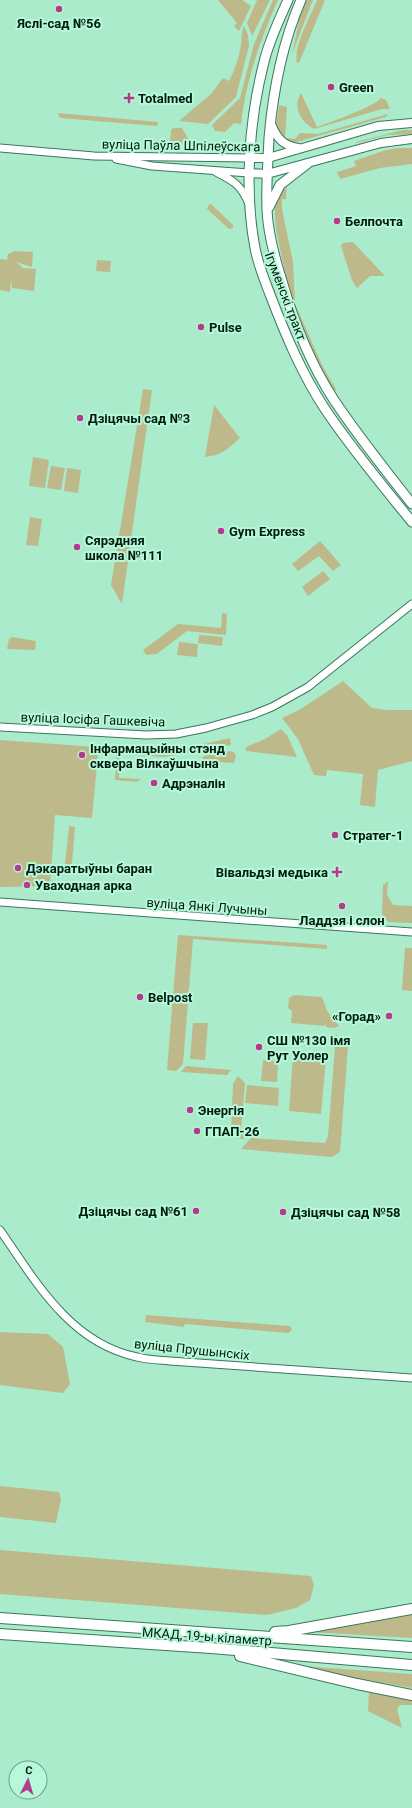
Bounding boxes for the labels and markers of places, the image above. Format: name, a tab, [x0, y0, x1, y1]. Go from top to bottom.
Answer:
marker: Яслі-сад №56	[54, 4, 64, 14]
place label: Яслі-сад №56	[16, 16, 101, 31]
place label: Green	[339, 80, 374, 95]
marker: Green	[326, 82, 336, 92]
place label: Totalmed	[138, 91, 193, 106]
marker: Totalmed	[123, 92, 135, 104]
place label: Белпочта	[345, 214, 403, 229]
marker: Белпочта	[332, 216, 342, 226]
place label: Pulse	[209, 320, 242, 335]
marker: Pulse	[196, 322, 206, 332]
place label: Дзіцячы сад №3	[88, 411, 190, 426]
marker: Дзіцячы сад №3	[75, 413, 85, 423]
place label: Gym Express	[229, 524, 305, 539]
marker: Gym Express	[216, 526, 226, 536]
place label: Сярэдняя школа №111	[85, 533, 163, 563]
marker: Сярэдняя школа №111	[72, 542, 82, 552]
place label: Інфармацыйны стэнд сквера Вілкаўшчына	[90, 741, 225, 771]
marker: Інфармацыйны стэнд сквера Вілкаўшчына	[77, 750, 87, 760]
place label: Адрэналін	[162, 776, 225, 791]
marker: Адрэналін	[149, 778, 159, 788]
place label: Стратег-1	[343, 828, 404, 843]
marker: Стратег-1	[330, 830, 340, 840]
place label: Дэкаратыўны баран	[26, 861, 152, 876]
marker: Дэкаратыўны баран	[13, 863, 23, 873]
place label: Вівальдзі медыка	[216, 865, 328, 880]
marker: Вівальдзі медыка	[331, 866, 343, 878]
place label: Уваходная арка	[35, 878, 132, 893]
marker: Уваходная арка	[22, 880, 32, 890]
marker: Ладдзя і слон	[337, 901, 347, 911]
place label: Ладдзя і слон	[299, 913, 385, 928]
place label: Belpost	[148, 990, 193, 1005]
marker: Belpost	[135, 992, 145, 1002]
place label: «Горад»	[332, 1009, 381, 1024]
marker: «Горад»	[384, 1011, 394, 1021]
place label: СШ №130 імя Рут Уолер	[267, 1033, 351, 1063]
marker: СШ №130 імя Рут Уолер	[254, 1042, 264, 1052]
place label: Энергія	[198, 1103, 244, 1118]
marker: Энергія	[185, 1105, 195, 1115]
place label: ГПАП-26	[205, 1124, 260, 1139]
marker: ГПАП-26	[192, 1126, 202, 1136]
place label: Дзіцячы сад №61	[78, 1204, 188, 1219]
place label: Дзіцячы сад №58	[291, 1205, 401, 1220]
marker: Дзіцячы сад №61	[191, 1206, 201, 1216]
marker: Дзіцячы сад №58	[278, 1207, 288, 1217]

